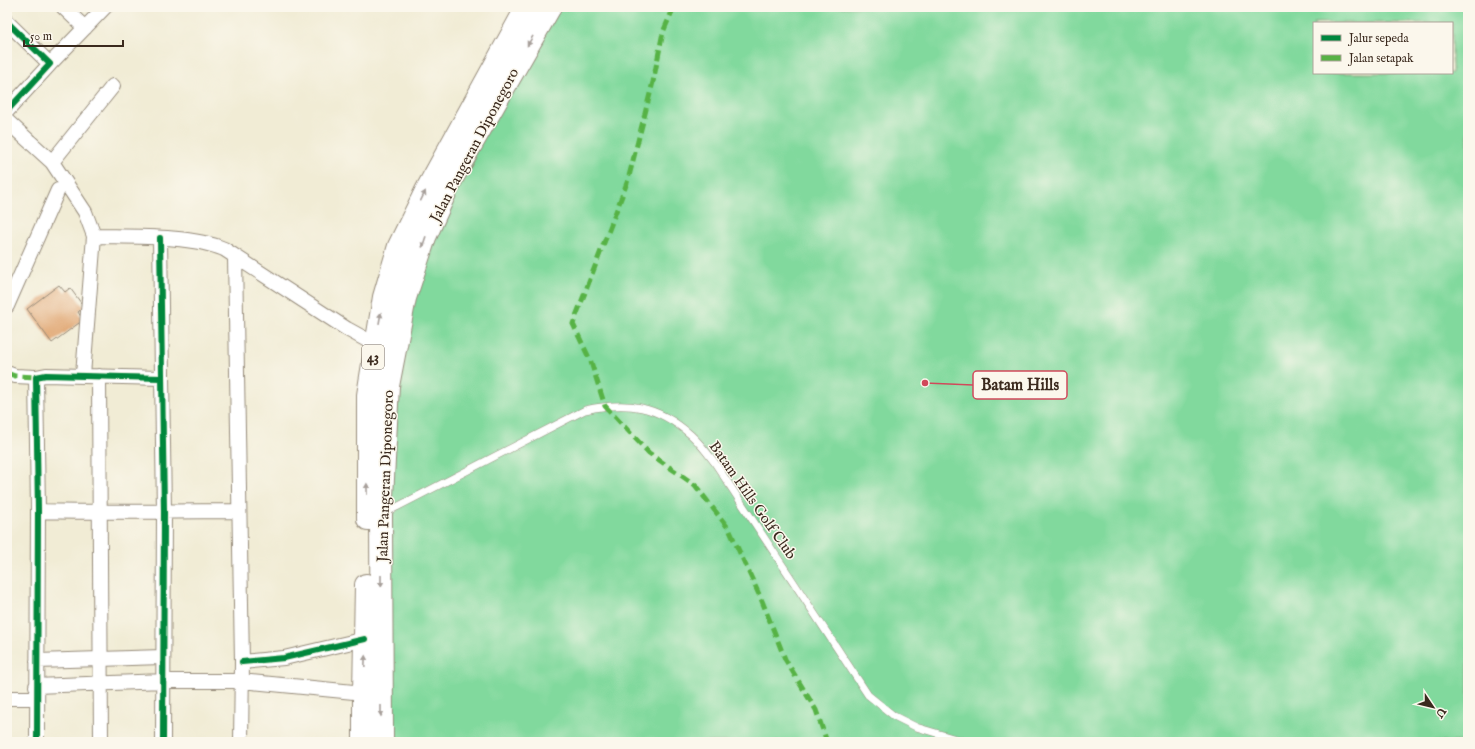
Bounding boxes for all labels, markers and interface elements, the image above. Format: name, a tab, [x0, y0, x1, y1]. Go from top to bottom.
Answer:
scale bar	[24, 22, 123, 48]
legend	[1313, 22, 1453, 74]
text: 50 m	[30, 29, 52, 44]
text: Jalur sepeda	[1347, 31, 1409, 47]
one-way arrow	[527, 35, 534, 47]
text: Jalan setapak	[1347, 51, 1414, 67]
street label: Jalan Pangeran Diponegoro	[425, 65, 523, 227]
one-way arrow	[420, 190, 426, 202]
one-way arrow	[420, 236, 426, 248]
one-way arrow	[377, 312, 383, 324]
road number: 43	[362, 345, 384, 369]
callout: Batam Hills	[973, 371, 1067, 399]
text: Batam Hills	[981, 376, 1059, 396]
street label: Jalan Pangeran Diponegoro	[373, 390, 398, 564]
street label: Batam Hills Golf Club	[705, 438, 800, 563]
one-way arrow	[364, 482, 370, 495]
one-way arrow	[378, 575, 384, 588]
one-way arrow	[361, 655, 368, 667]
north arrow	[1413, 687, 1453, 727]
text: U	[1432, 704, 1449, 721]
one-way arrow	[378, 705, 385, 717]

